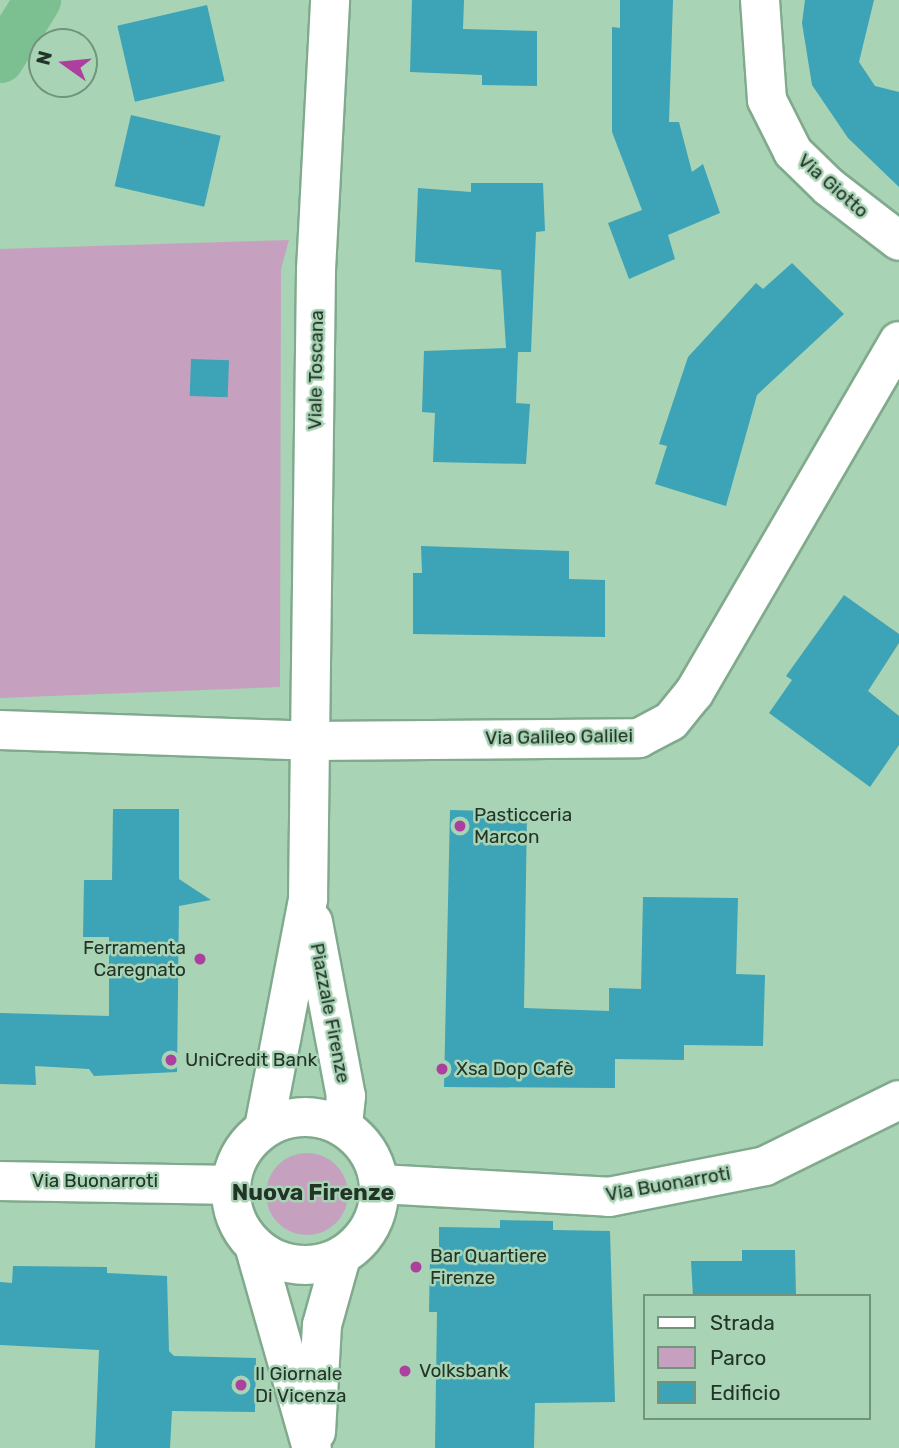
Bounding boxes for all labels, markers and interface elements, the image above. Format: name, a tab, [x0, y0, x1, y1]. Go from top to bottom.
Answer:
north arrow	[28, 28, 98, 98]
text: N	[31, 48, 57, 68]
street label: Via Giotto	[793, 149, 873, 223]
street label: Viale Toscana	[304, 310, 328, 430]
street label: Via Galileo Galilei	[485, 724, 633, 750]
place label: Pasticceria Marcon	[474, 804, 572, 848]
marker: Pasticceria Marcon	[452, 818, 468, 834]
place label: Ferramenta Caregnato	[83, 937, 186, 981]
street label: Piazzale Firenze	[305, 941, 355, 1085]
marker: Ferramenta Caregnato	[192, 951, 208, 967]
place label: UniCredit Bank	[185, 1049, 317, 1071]
marker: UniCredit Bank	[163, 1052, 179, 1068]
place label: Xsa Dop Cafè	[456, 1058, 574, 1080]
marker: Xsa Dop Cafè	[434, 1061, 450, 1077]
street label: Via Buonarroti	[604, 1162, 732, 1206]
street label: Via Buonarroti	[32, 1170, 158, 1192]
district label: Nuova Firenze	[232, 1178, 394, 1206]
place label: Bar Quartiere Firenze	[430, 1245, 547, 1289]
marker: Bar Quartiere Firenze	[408, 1259, 424, 1275]
legend	[643, 1294, 871, 1420]
text: Strada	[710, 1310, 775, 1335]
text: Parco	[710, 1345, 766, 1370]
place label: Volksbank	[419, 1360, 508, 1382]
place label: Il Giornale Di Vicenza	[255, 1363, 347, 1407]
marker: Volksbank	[397, 1363, 413, 1379]
marker: Il Giornale Di Vicenza	[233, 1377, 249, 1393]
text: Edificio	[710, 1380, 780, 1405]

